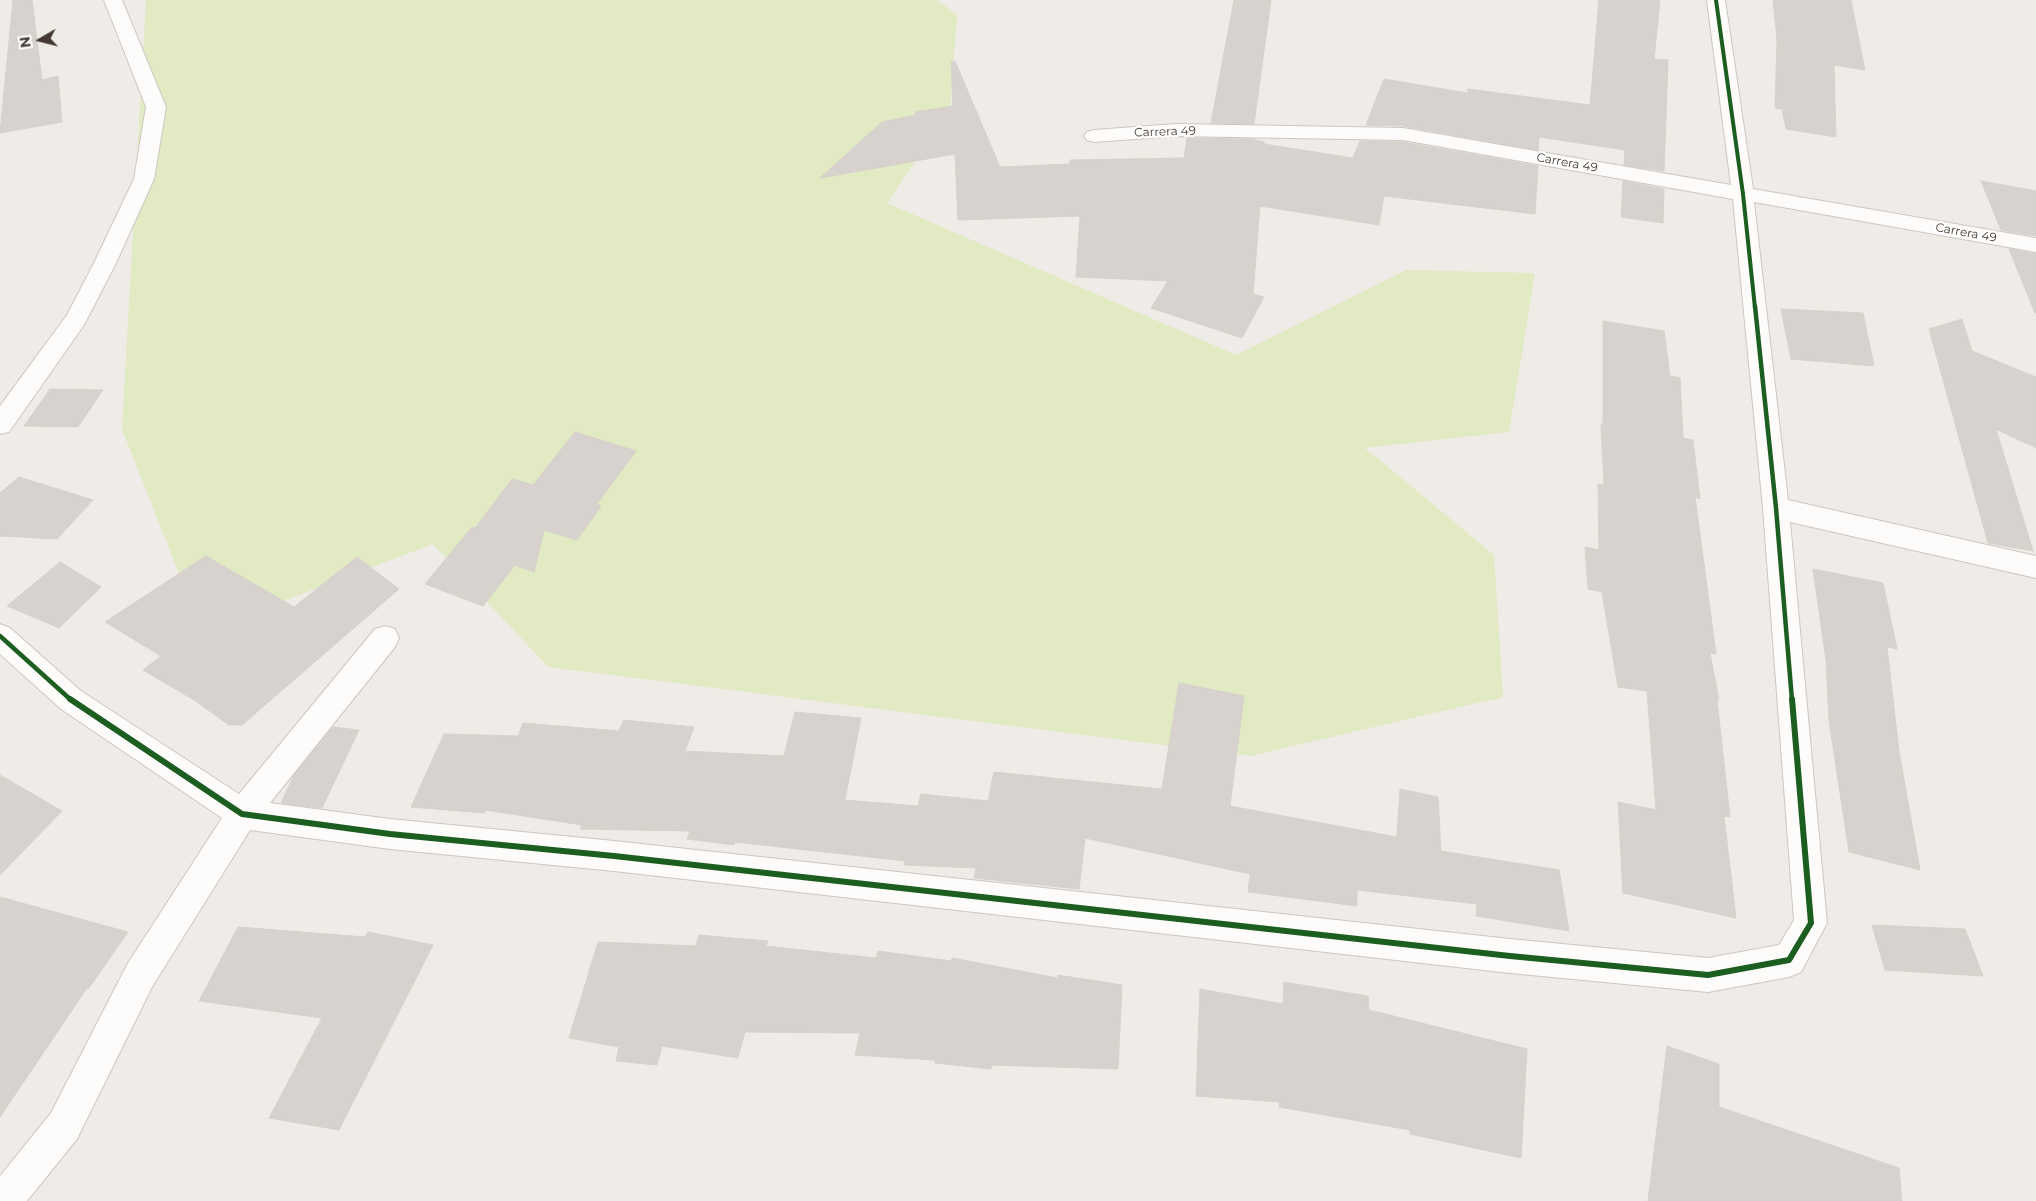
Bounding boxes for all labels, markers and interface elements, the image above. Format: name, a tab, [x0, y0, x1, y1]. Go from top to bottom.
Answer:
north arrow	[15, 15, 65, 65]
text: N	[15, 35, 35, 49]
street label: Carrera 49	[1134, 124, 1196, 140]
street label: Carrera 49	[1535, 151, 1599, 175]
street label: Carrera 49	[1934, 221, 1998, 245]

